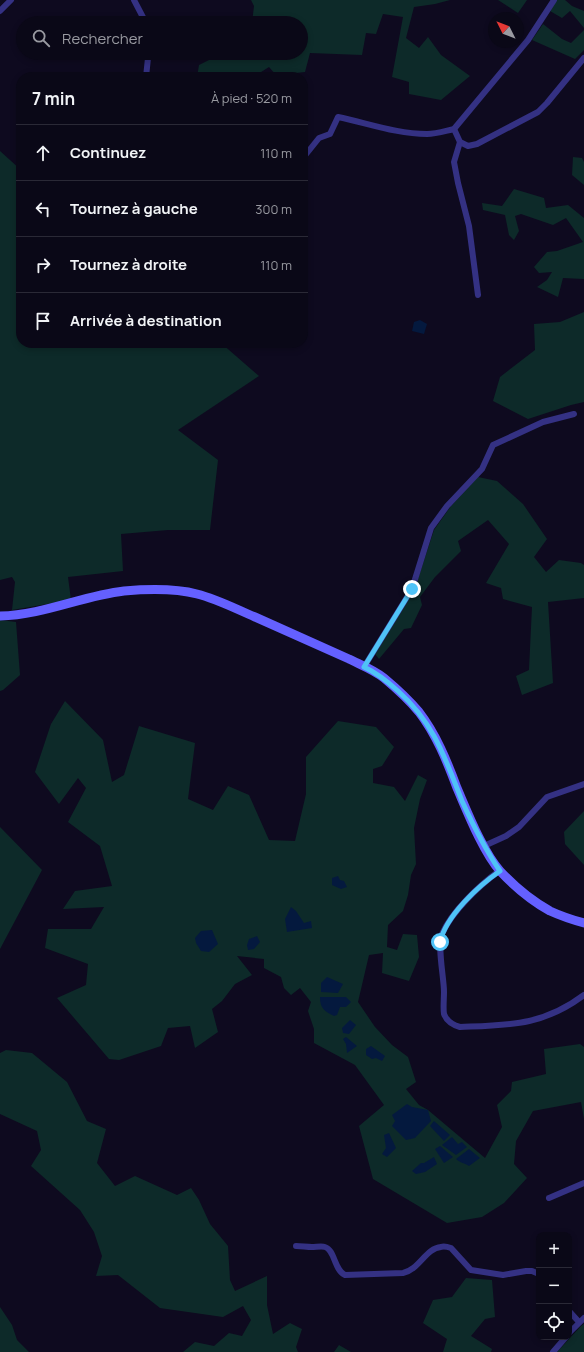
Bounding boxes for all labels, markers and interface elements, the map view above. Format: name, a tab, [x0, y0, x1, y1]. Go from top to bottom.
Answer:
north arrow	[488, 12, 524, 48]
search box	[16, 16, 308, 60]
icon: search	[30, 27, 52, 49]
text: Rechercher	[62, 28, 143, 49]
text: 7 min	[32, 87, 75, 110]
text: À pied · 520 m	[211, 89, 292, 107]
icon: ahead	[32, 142, 54, 164]
text: Continuez	[70, 142, 146, 163]
text: 110 m	[260, 144, 292, 162]
icon: left	[32, 198, 54, 220]
text: Tournez à gauche	[70, 198, 198, 219]
text: 300 m	[255, 200, 292, 218]
icon: right	[32, 254, 54, 276]
text: Tournez à droite	[70, 254, 187, 275]
text: 110 m	[260, 256, 292, 274]
icon: arrive	[32, 310, 54, 332]
text: Arrivée à destination	[70, 310, 222, 331]
route end	[403, 580, 421, 598]
route start	[431, 933, 449, 951]
map controls	[536, 1232, 572, 1340]
button: +	[536, 1232, 572, 1268]
button: −	[536, 1268, 572, 1304]
button: locate	[536, 1304, 572, 1340]

